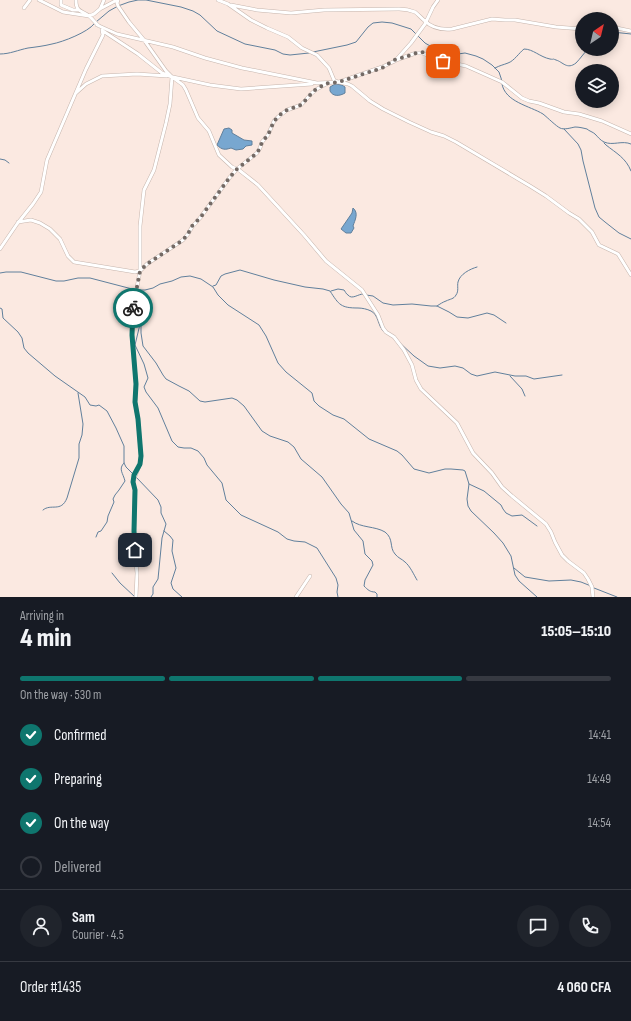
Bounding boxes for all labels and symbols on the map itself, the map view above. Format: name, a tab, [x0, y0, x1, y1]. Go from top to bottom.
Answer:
north arrow	[575, 12, 619, 56]
pin	[426, 44, 460, 78]
courier	[113, 288, 153, 328]
pin	[118, 533, 152, 567]

